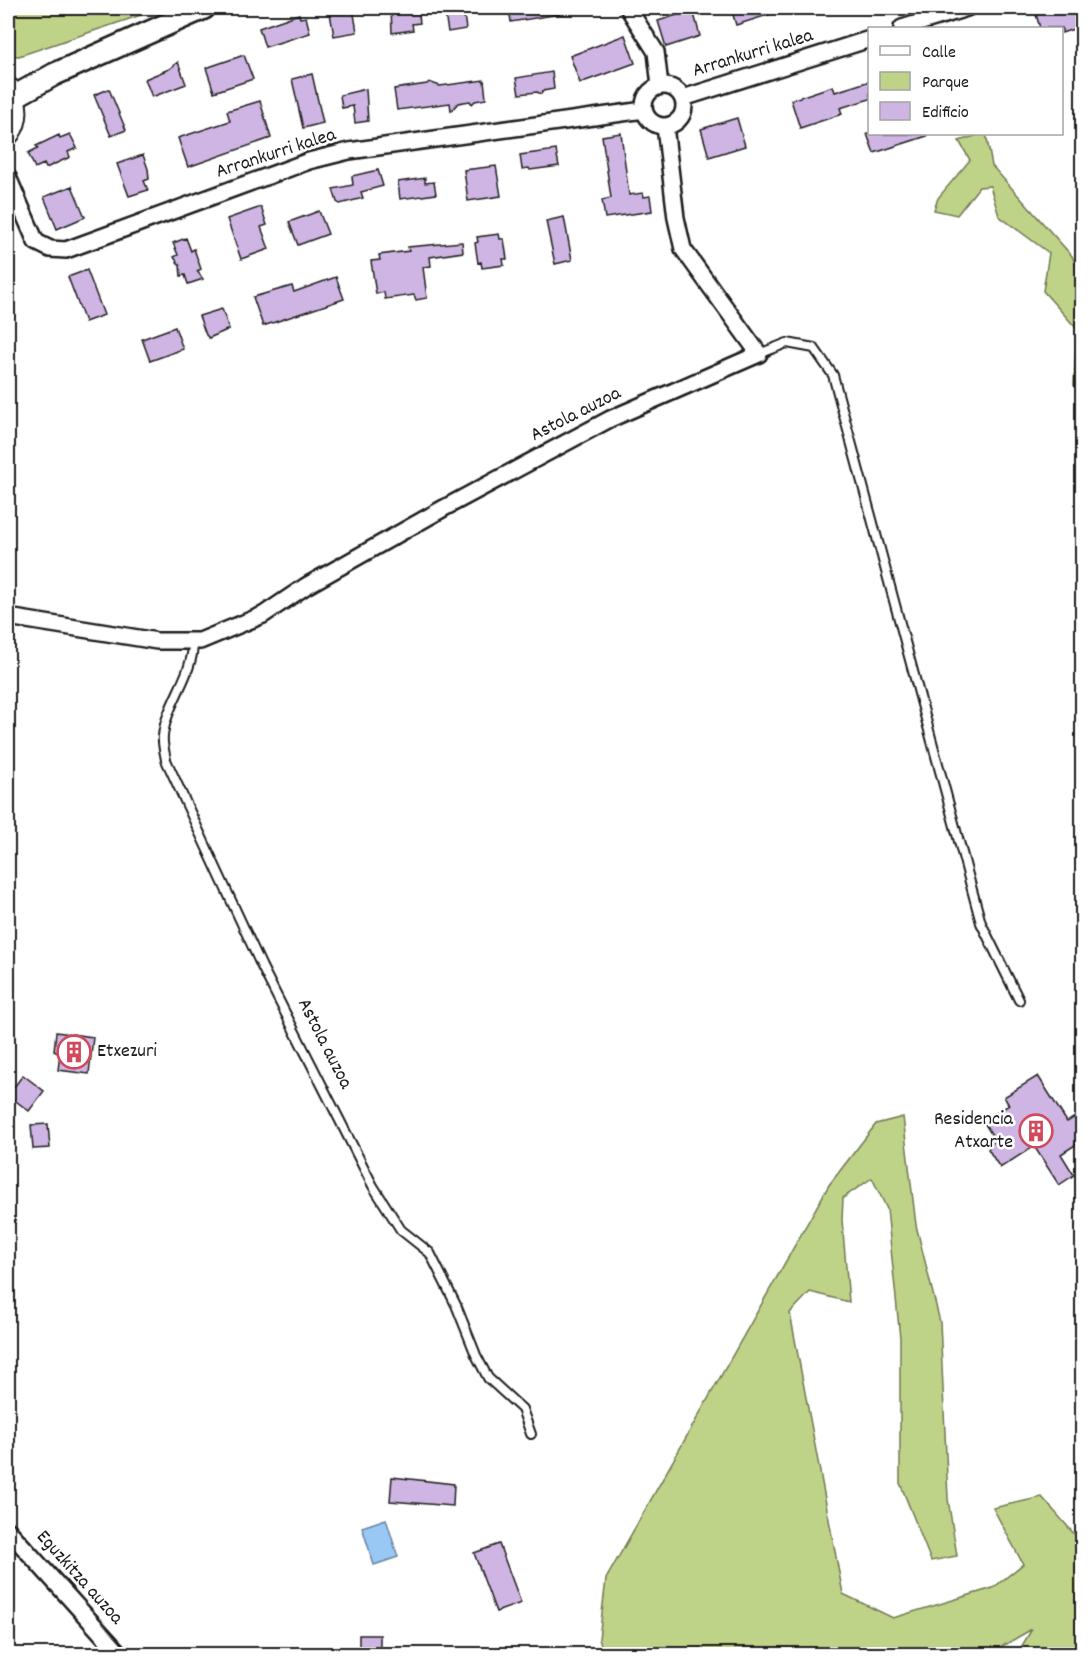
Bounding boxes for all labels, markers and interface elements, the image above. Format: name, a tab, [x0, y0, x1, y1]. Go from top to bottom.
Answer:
street label: Arrankurri kalea	[689, 22, 817, 86]
legend	[868, 27, 1063, 135]
text: Calle	[922, 41, 956, 66]
text: Parque	[922, 71, 969, 96]
text: Edificio	[922, 101, 969, 126]
street label: Arrankurri kalea	[212, 121, 340, 187]
street label: Astola auzoa	[526, 380, 627, 450]
street label: Astola auzoa	[289, 994, 359, 1095]
building icon: Etxezuri	[56, 1034, 92, 1070]
place label: Etxezuri	[97, 1038, 157, 1066]
place label: Residencia Atxarte	[934, 1106, 1014, 1157]
building icon: Residencia Atxarte	[1018, 1113, 1054, 1149]
street label: Eguzkitza auzoa	[29, 1525, 130, 1632]

